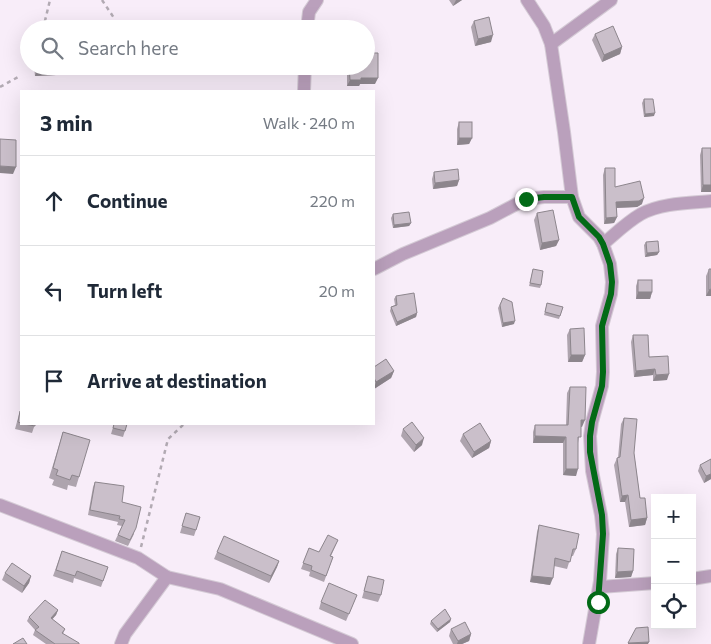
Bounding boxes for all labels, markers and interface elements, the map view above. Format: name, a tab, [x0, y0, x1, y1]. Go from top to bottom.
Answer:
search box	[20, 20, 375, 75]
icon: search	[38, 34, 66, 62]
text: Search here	[78, 36, 178, 59]
text: 3 min	[40, 110, 93, 135]
text: Walk · 240 m	[263, 113, 355, 132]
icon: ahead	[40, 187, 68, 215]
route end	[515, 188, 538, 211]
text: Continue	[87, 189, 167, 212]
text: 220 m	[310, 191, 355, 210]
icon: left	[40, 277, 68, 305]
text: Turn left	[87, 279, 162, 302]
text: 20 m	[319, 281, 355, 300]
icon: arrive	[40, 367, 68, 395]
text: Arrive at destination	[87, 369, 267, 392]
map controls	[651, 494, 696, 629]
button: +	[651, 494, 696, 539]
button: −	[651, 539, 696, 584]
button: locate	[651, 584, 696, 629]
route start	[587, 591, 610, 614]

